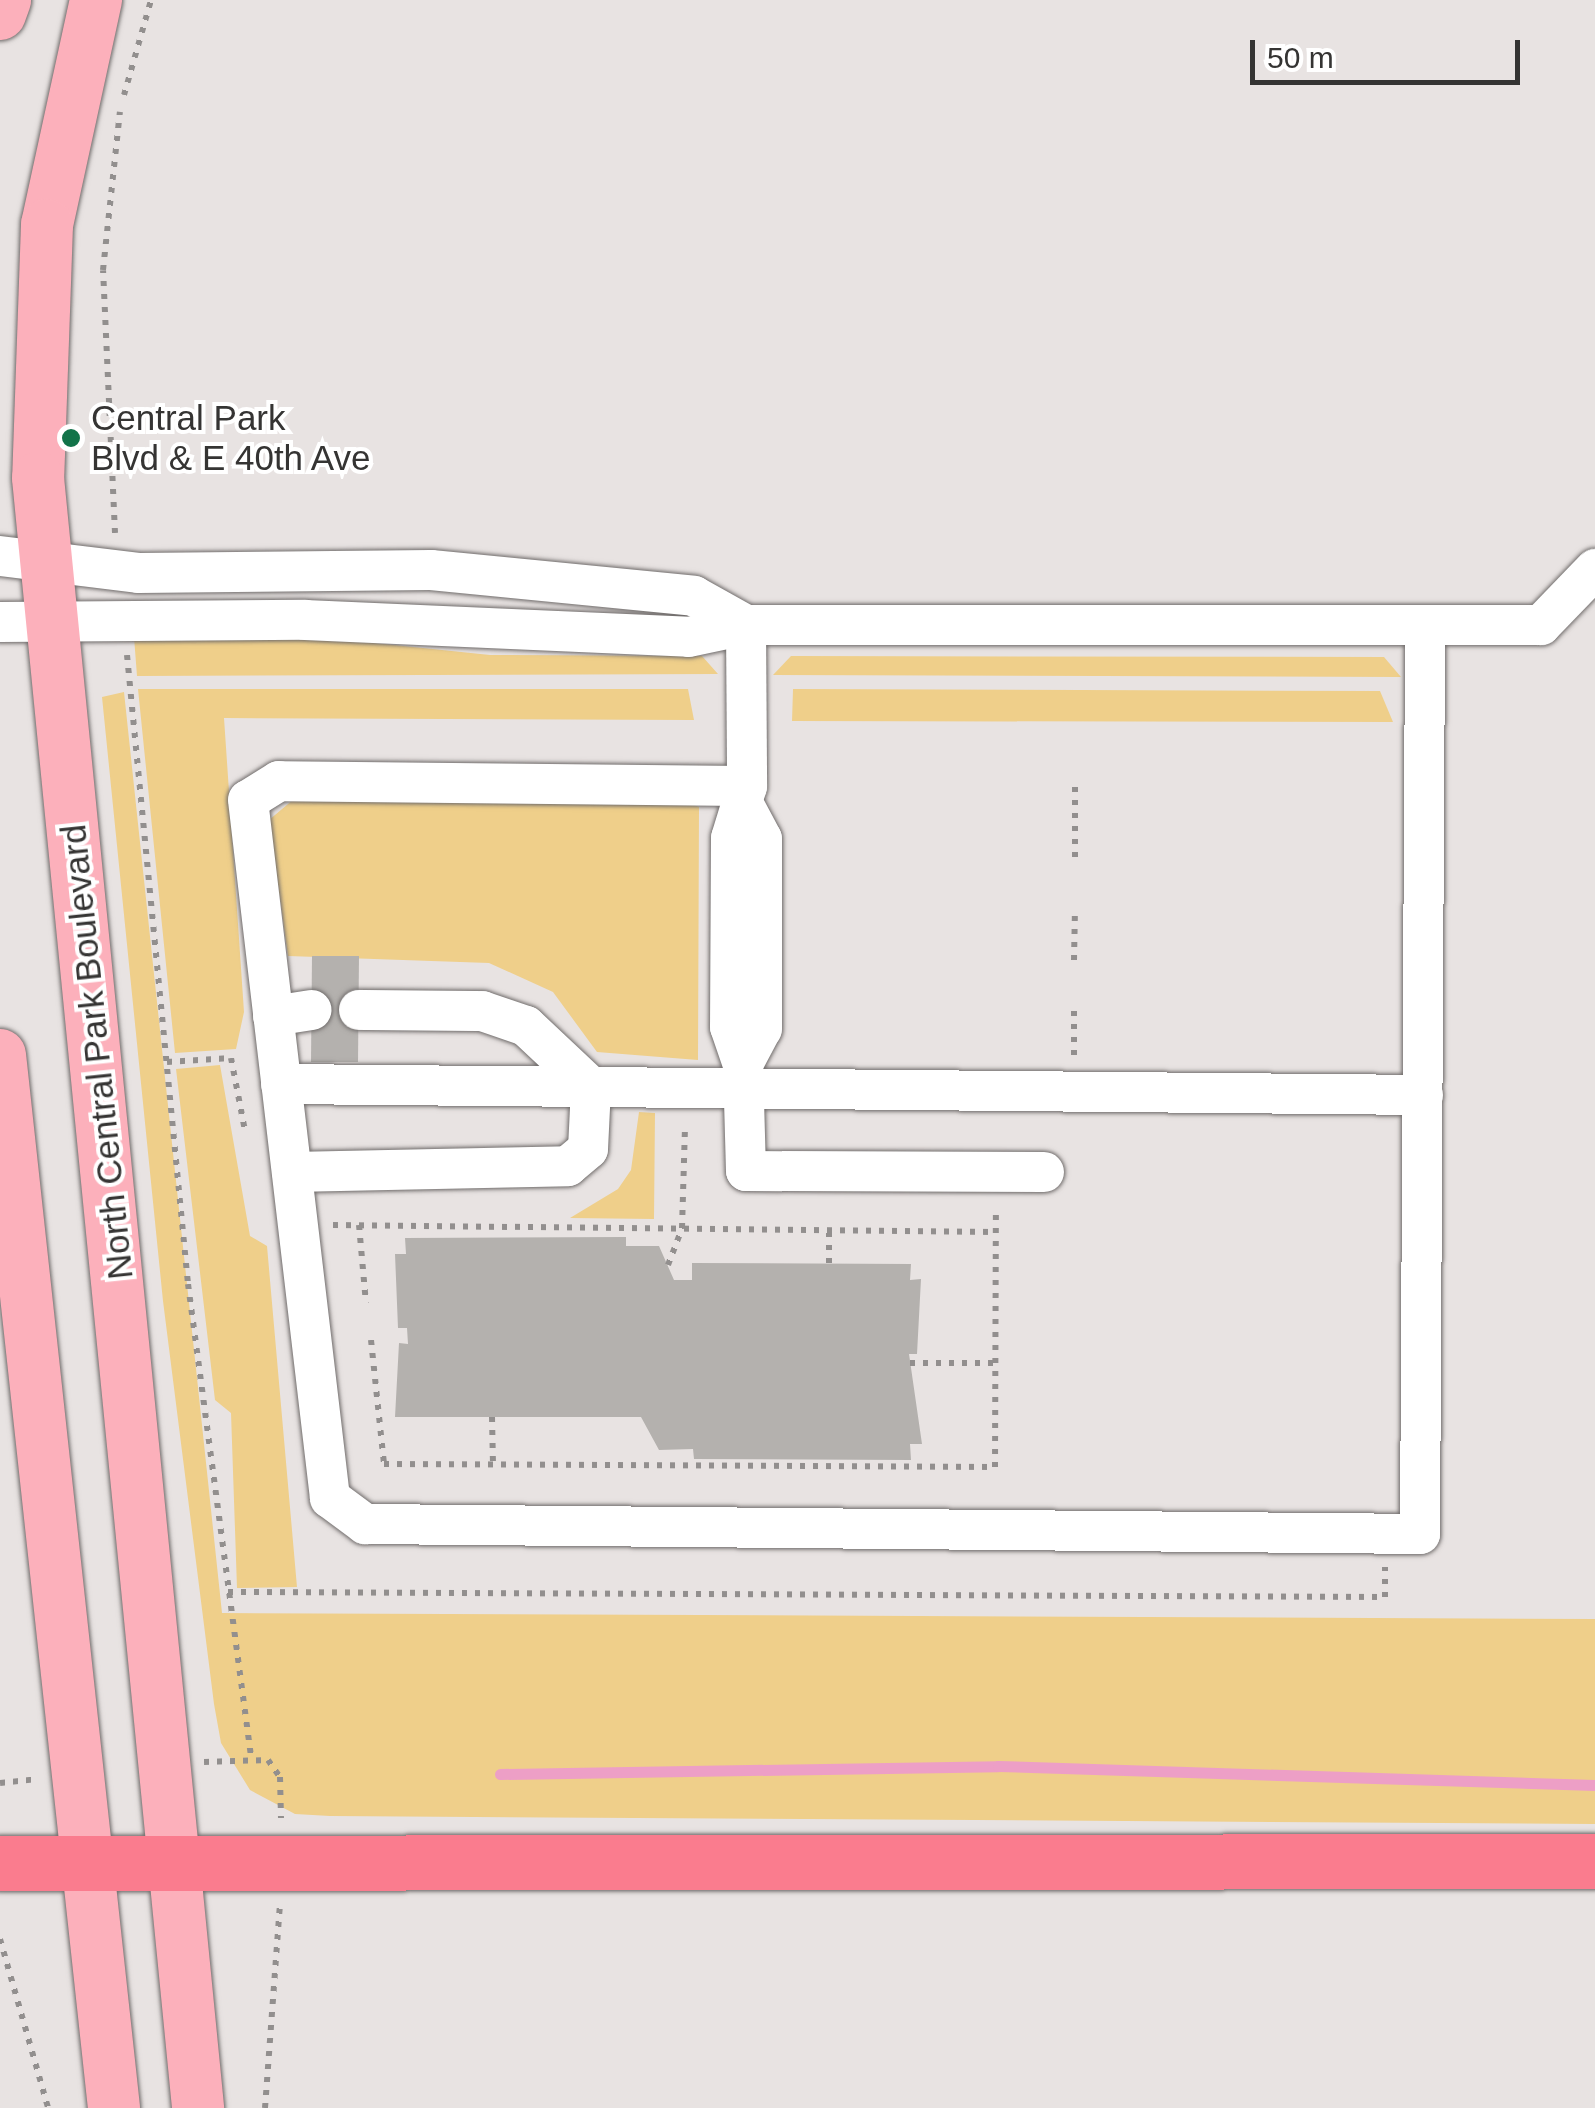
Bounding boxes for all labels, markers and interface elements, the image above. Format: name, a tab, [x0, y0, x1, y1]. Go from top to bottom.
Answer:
scale bar	[1255, 20, 1525, 82]
text: 50 m	[1267, 41, 1334, 74]
place label: Central Park Blvd & E 40th Ave	[91, 397, 372, 479]
marker: Central Park Blvd & E 40th Ave	[60, 427, 82, 449]
street label: North Central Park Boulevard	[52, 822, 142, 1282]

